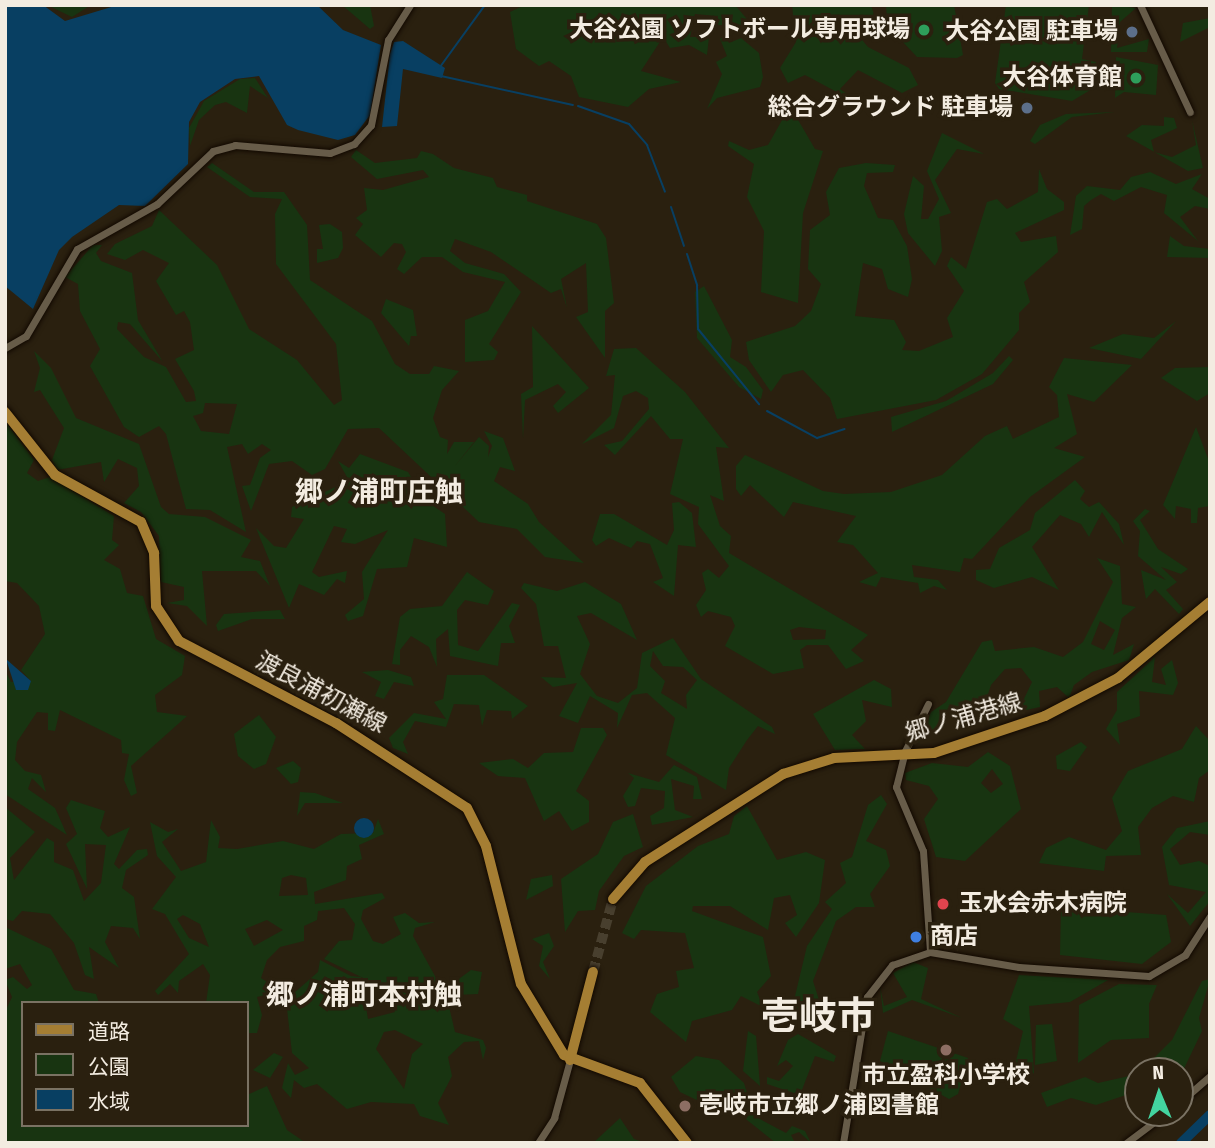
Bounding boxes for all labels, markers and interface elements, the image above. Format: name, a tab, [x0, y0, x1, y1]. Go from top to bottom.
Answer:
place label: 大谷公園 ソフトボール専用球場	[569, 16, 910, 44]
place label: 大谷公園 駐車場	[945, 18, 1118, 46]
marker: 大谷公園 ソフトボール専用球場	[916, 22, 932, 38]
marker: 大谷公園 駐車場	[1124, 24, 1140, 40]
place label: 大谷体育館	[1002, 64, 1122, 92]
marker: 大谷体育館	[1128, 70, 1144, 86]
place label: 総合グラウンド 駐車場	[768, 94, 1013, 122]
marker: 総合グラウンド 駐車場	[1019, 100, 1035, 116]
district label: 郷ノ浦町庄触	[295, 475, 463, 509]
street label: 渡良浦初瀬線	[251, 646, 391, 740]
street label: 郷ノ浦港線	[902, 688, 1026, 748]
place label: 玉水会赤木病院	[959, 890, 1127, 918]
marker: 玉水会赤木病院	[933, 894, 953, 914]
place label: 商店	[930, 923, 978, 951]
marker: 商店	[908, 929, 924, 945]
district label: 郷ノ浦町本村触	[266, 978, 462, 1012]
district label: 壱岐市	[761, 994, 875, 1040]
legend	[21, 1001, 248, 1127]
text: 道路	[88, 1019, 130, 1045]
marker: 市立盈科小学校	[938, 1042, 954, 1058]
text: 公園	[88, 1054, 130, 1080]
north arrow	[1124, 1057, 1194, 1127]
text: N	[1152, 1061, 1164, 1084]
place label: 市立盈科小学校	[862, 1062, 1030, 1090]
text: 水域	[88, 1089, 130, 1115]
place label: 壱岐市立郷ノ浦図書館	[699, 1092, 939, 1120]
marker: 壱岐市立郷ノ浦図書館	[677, 1098, 693, 1114]

